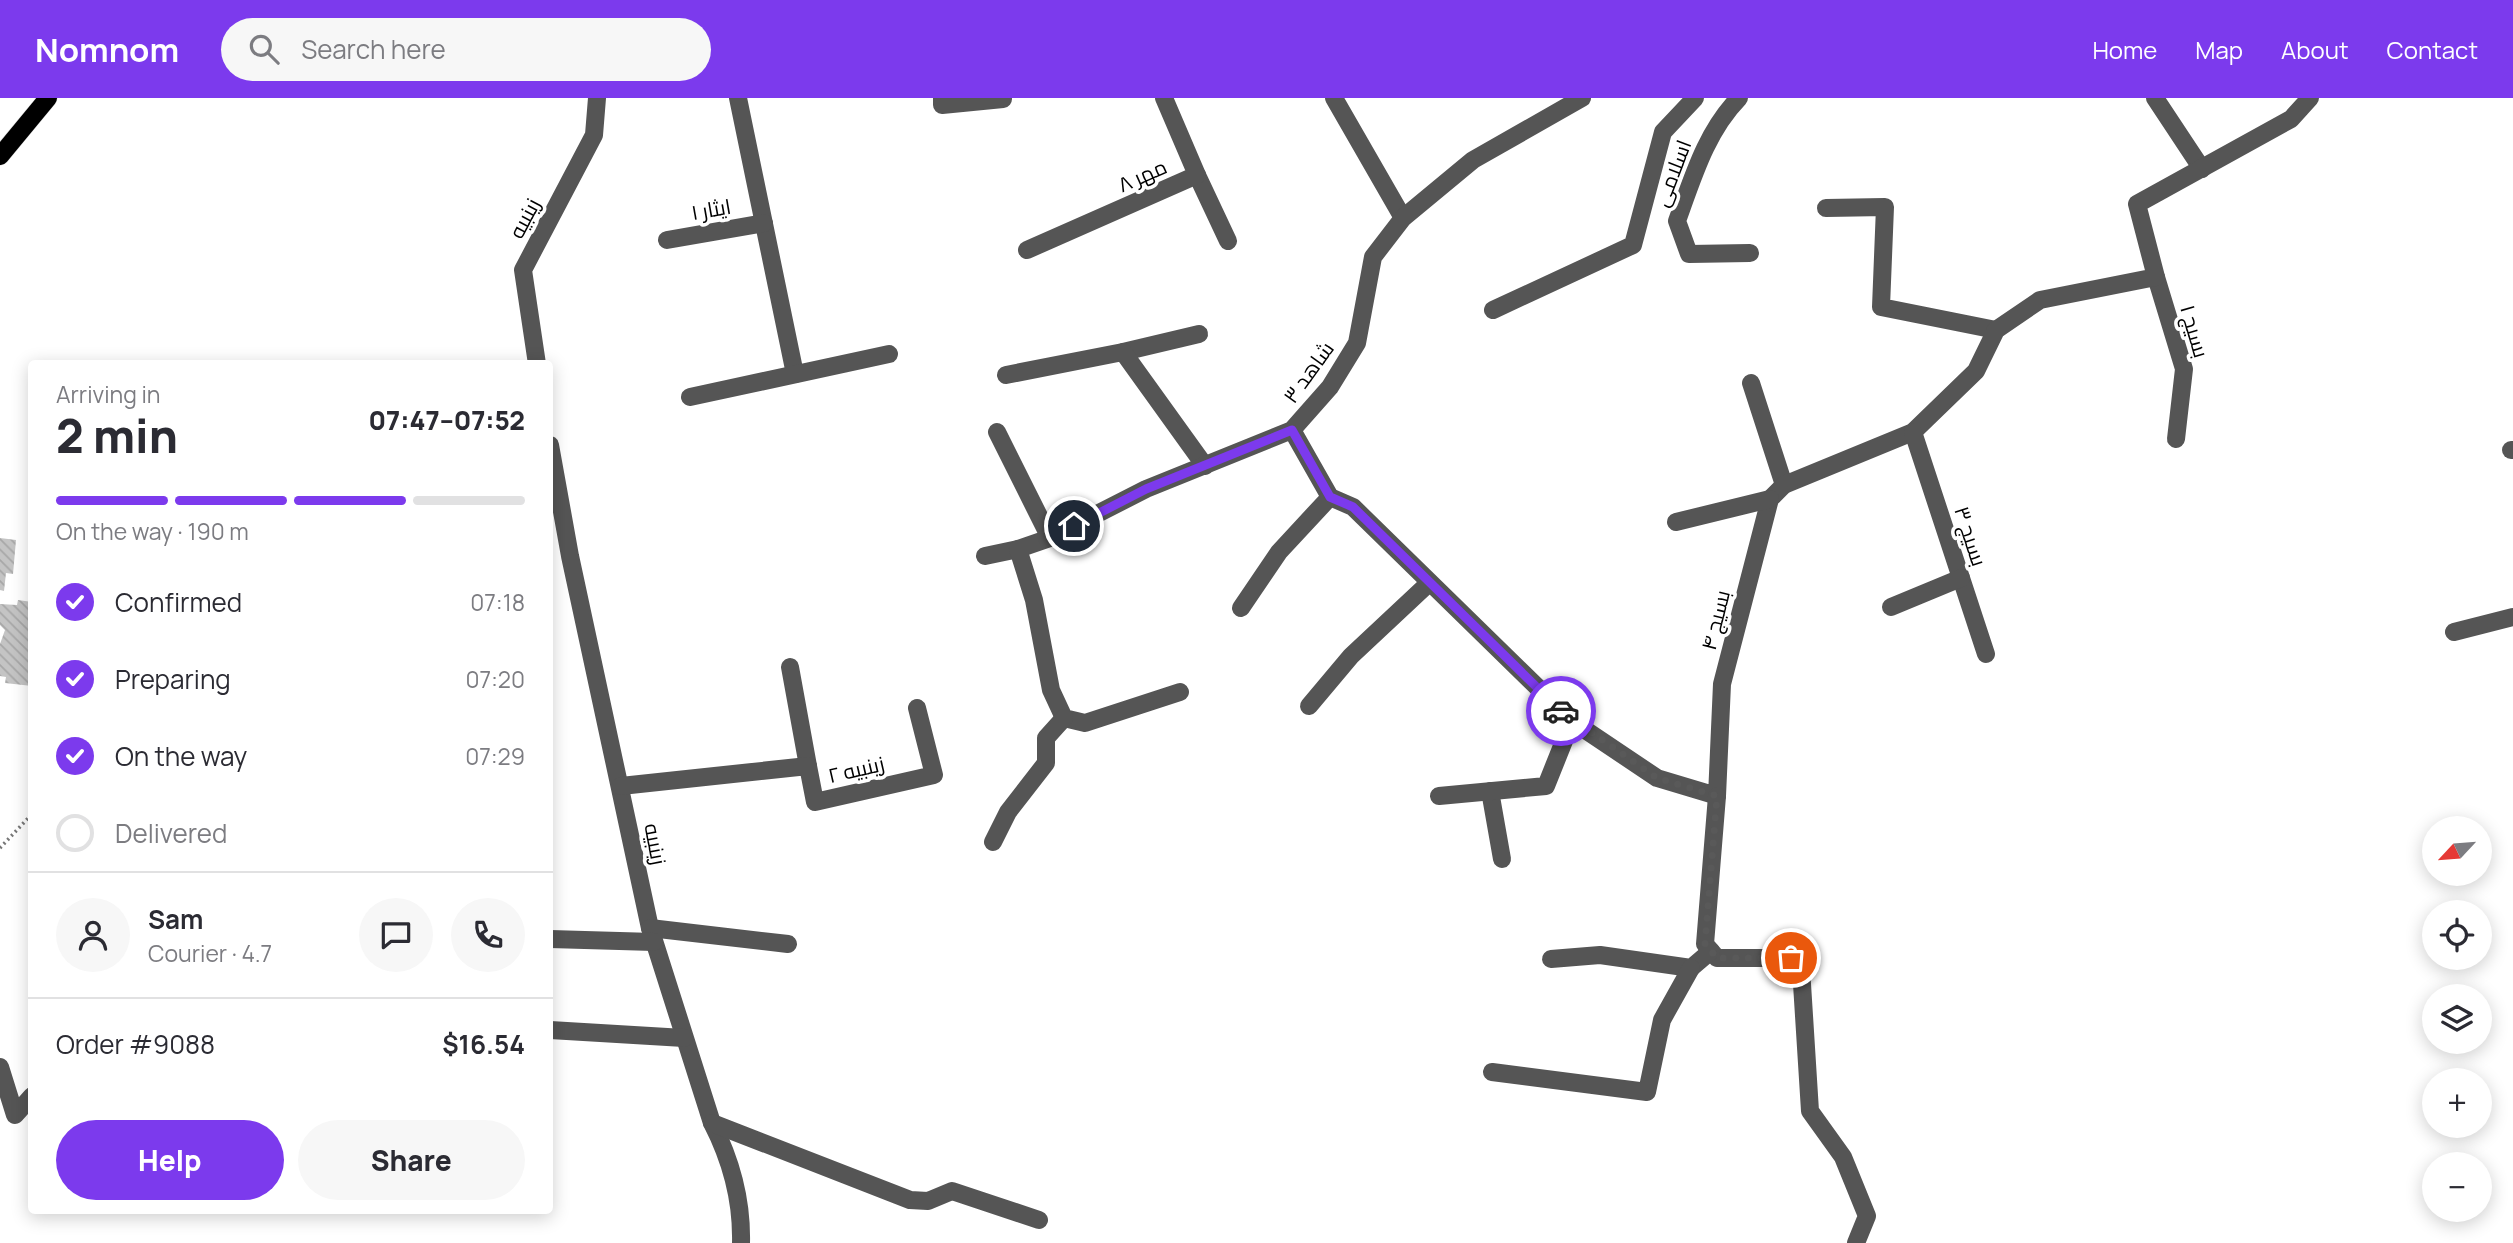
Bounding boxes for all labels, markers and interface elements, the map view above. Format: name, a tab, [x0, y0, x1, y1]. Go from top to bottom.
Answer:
search box	[221, 18, 711, 81]
text: Nomnom	[35, 27, 179, 72]
icon: search	[245, 30, 283, 68]
text: Search here	[301, 31, 446, 67]
text: Home	[2092, 33, 2157, 66]
text: Map	[2195, 33, 2243, 66]
text: About	[2281, 33, 2349, 66]
text: Contact	[2387, 33, 2478, 66]
street label: اسلامی	[1647, 136, 1697, 210]
street label: مهر ۸	[1113, 152, 1171, 198]
street label: ایثار ۱	[689, 192, 733, 226]
street label: زینبیه	[502, 193, 546, 243]
street label: بسیج ۱	[2173, 301, 2216, 361]
street label: شاهد ۳	[1276, 335, 1340, 409]
text: Arriving in	[56, 378, 161, 410]
text: 07:47–07:52	[369, 402, 525, 438]
text: 2 min	[56, 404, 178, 467]
pin	[1044, 496, 1104, 556]
street label: بسیج ۳	[1947, 502, 1994, 570]
icon: home	[1055, 507, 1093, 545]
text: On the way · 190 m	[56, 515, 249, 547]
icon: check	[56, 583, 94, 621]
text: Confirmed	[115, 584, 242, 620]
text: 07:18	[470, 586, 525, 618]
street label: بسیج ۴	[1694, 587, 1737, 653]
icon: check	[56, 660, 94, 698]
text: Preparing	[115, 661, 231, 697]
text: 07:20	[465, 663, 525, 695]
courier	[1526, 676, 1596, 746]
icon: car	[1542, 692, 1580, 730]
icon: check	[56, 737, 94, 775]
text: On the way	[115, 738, 247, 774]
text: 07:29	[465, 740, 525, 772]
street label: زینبیه ۲	[825, 749, 887, 789]
text: Delivered	[115, 815, 227, 851]
north arrow	[2422, 816, 2492, 886]
map controls	[2422, 816, 2492, 1222]
street label: زینبیه	[638, 821, 674, 867]
button: person	[56, 898, 130, 972]
button: chat	[359, 898, 433, 972]
button: phone	[451, 898, 525, 972]
button: locate	[2422, 900, 2492, 970]
text: Sam	[148, 901, 203, 937]
pin	[1761, 928, 1821, 988]
text: Courier · 4.7	[148, 937, 272, 969]
icon: bag	[1772, 939, 1810, 977]
button: layers	[2422, 984, 2492, 1054]
text: Order #9088	[56, 1026, 215, 1062]
text: $16.54	[442, 1026, 525, 1062]
button: +	[2422, 1068, 2492, 1138]
button: Help	[56, 1120, 284, 1200]
button: Share	[298, 1120, 525, 1200]
button: −	[2422, 1152, 2492, 1222]

